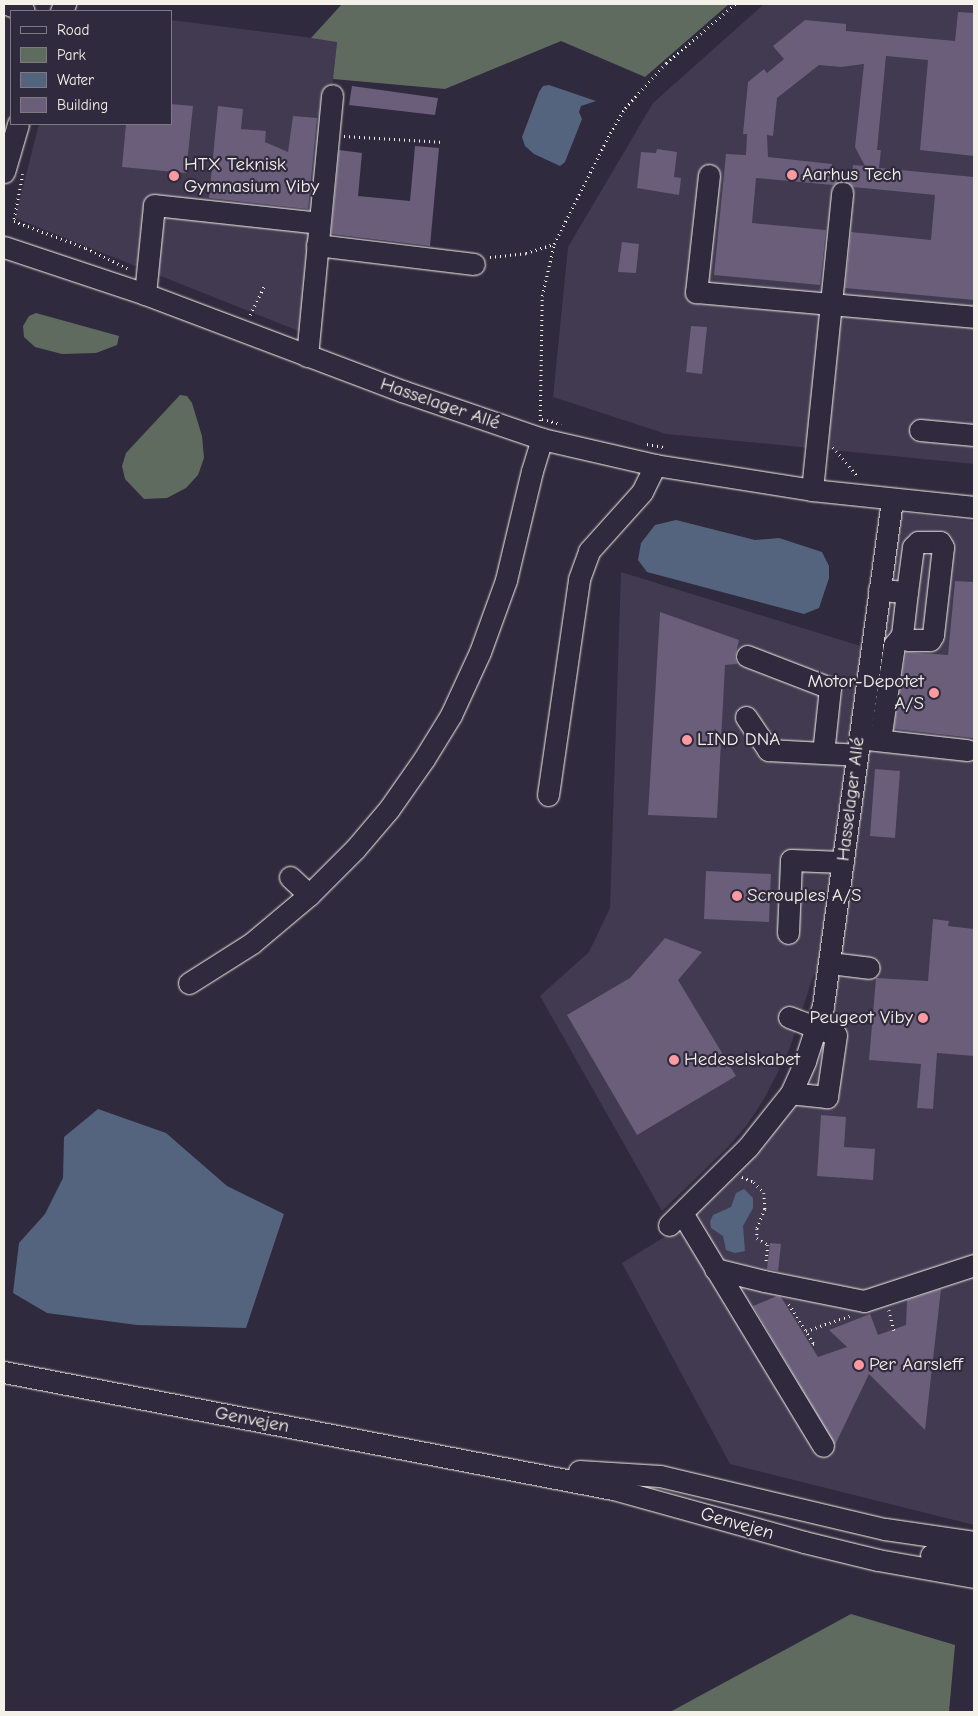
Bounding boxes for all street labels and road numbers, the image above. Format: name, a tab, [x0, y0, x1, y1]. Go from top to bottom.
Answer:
street label: Hasselager Allé	[377, 373, 503, 435]
street label: Hasselager Allé	[832, 736, 870, 862]
street label: Genvejen	[213, 1402, 291, 1438]
street label: Genvejen	[698, 1503, 776, 1545]

